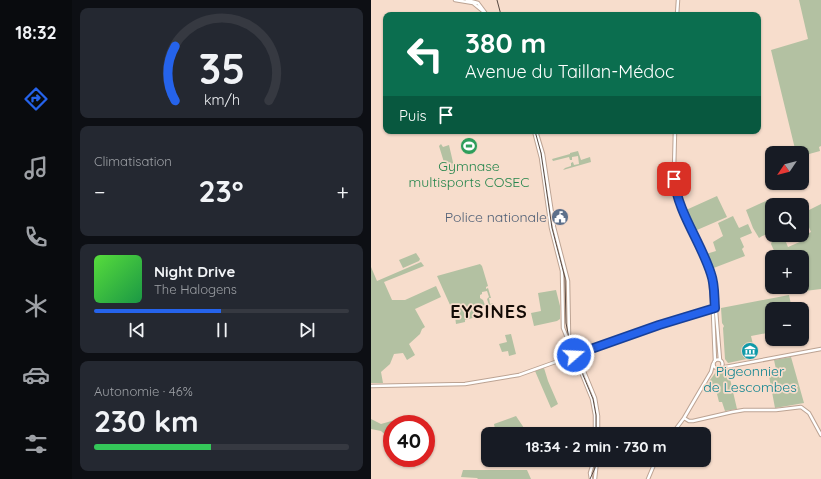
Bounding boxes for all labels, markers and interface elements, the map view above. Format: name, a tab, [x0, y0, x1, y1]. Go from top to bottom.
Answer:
text: 18:32	[15, 21, 57, 44]
text: 380 m	[465, 25, 546, 60]
icon: left	[399, 28, 451, 80]
text: 35	[198, 42, 245, 94]
text: Avenue du Taillan-Médoc	[465, 60, 674, 83]
icon: directions	[22, 85, 50, 113]
text: km/h	[203, 90, 240, 108]
icon: arrive	[435, 104, 457, 126]
text: Puis	[399, 106, 427, 125]
sports icon: Gymnase multisports COSEC	[459, 136, 479, 156]
north arrow	[765, 146, 809, 190]
map controls	[765, 146, 809, 346]
text: Climatisation	[94, 153, 172, 169]
icon: music	[22, 154, 50, 182]
place label: Gymnase multisports COSEC	[409, 157, 529, 191]
pin	[657, 162, 691, 196]
icon: arrive	[663, 168, 685, 190]
text: 23°	[199, 172, 244, 210]
text: −	[94, 178, 105, 206]
text: +	[337, 178, 349, 206]
button: search	[765, 198, 809, 242]
public building icon: Police nationale	[550, 207, 570, 227]
place label: Police nationale	[445, 208, 547, 226]
icon: phone	[22, 223, 50, 251]
button: +	[765, 250, 809, 294]
text: Night Drive	[154, 262, 235, 281]
text: The Halogens	[154, 281, 237, 297]
icon: climate	[22, 292, 50, 320]
district label: EYSINES	[450, 300, 528, 323]
button: −	[765, 302, 809, 346]
icon: previous	[126, 319, 148, 341]
icon: pause	[211, 319, 233, 341]
icon: next	[296, 319, 318, 341]
position arrow	[553, 334, 595, 376]
museum icon: Pigeonnier de Lescombes	[740, 341, 760, 361]
icon: car	[22, 361, 50, 389]
place label: Pigeonnier de Lescombes	[703, 362, 797, 396]
text: Autonomie · 46%	[94, 383, 193, 399]
text: 230 km	[94, 402, 199, 440]
speed limit sign: 40	[383, 415, 435, 467]
icon: filters	[22, 430, 50, 458]
text: 18:34 · 2 min · 730 m	[525, 437, 667, 456]

